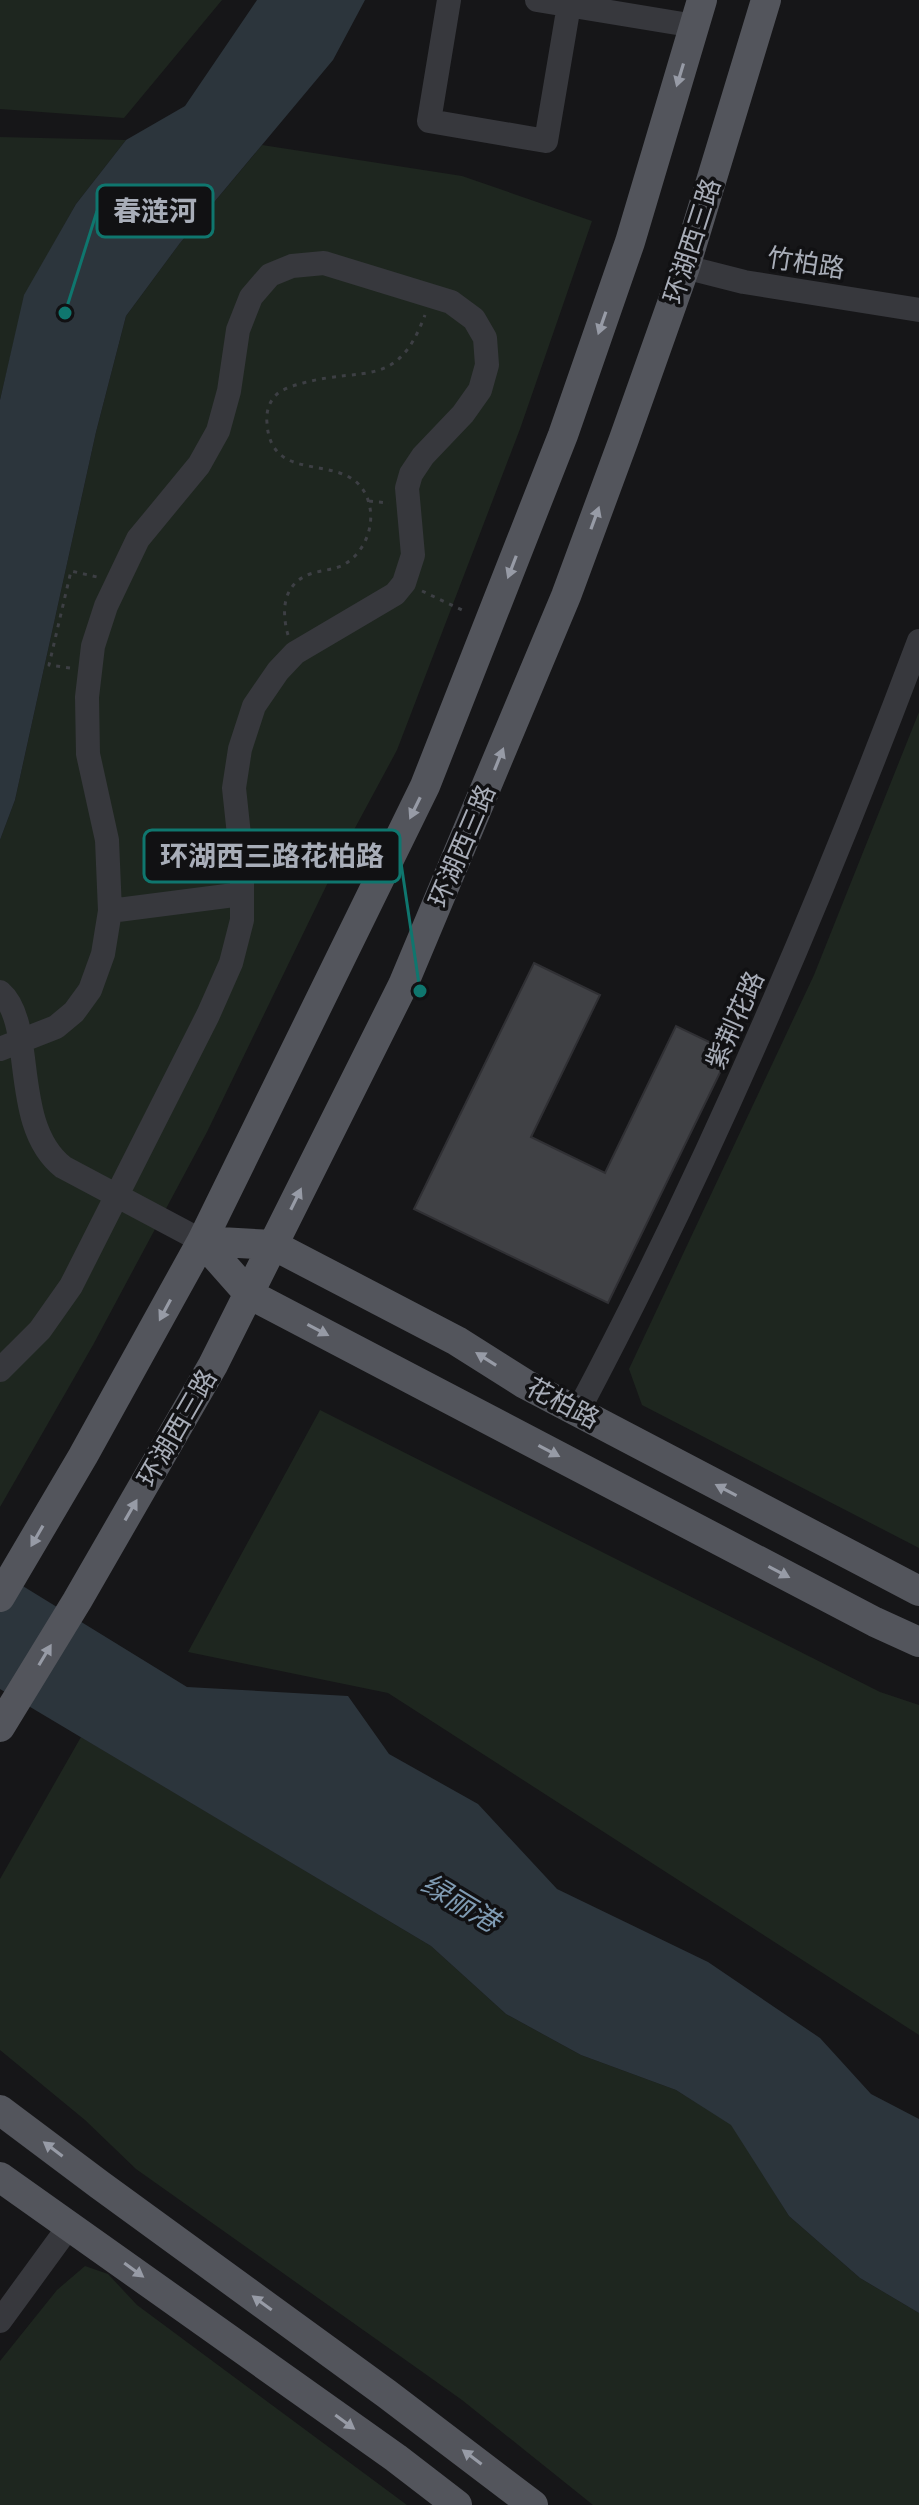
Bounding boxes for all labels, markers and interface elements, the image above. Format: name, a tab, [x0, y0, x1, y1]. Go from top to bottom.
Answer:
one-way arrow	[673, 63, 686, 87]
street label: 环湖西三路	[658, 175, 726, 307]
callout: 春涟河	[97, 185, 213, 237]
text: 春涟河	[113, 195, 197, 228]
street label: 竹柏路	[765, 242, 847, 284]
one-way arrow	[595, 311, 608, 335]
one-way arrow	[589, 506, 602, 530]
one-way arrow	[505, 555, 518, 579]
one-way arrow	[492, 748, 505, 771]
street label: 环湖西三路	[423, 780, 501, 912]
one-way arrow	[408, 796, 421, 819]
callout: 环湖西三路花柏路	[144, 830, 400, 882]
text: 环湖西三路花柏路	[160, 840, 384, 873]
street label: 紫荆花路	[700, 966, 770, 1074]
one-way arrow	[289, 1187, 303, 1210]
one-way arrow	[158, 1298, 171, 1321]
one-way arrow	[307, 1323, 330, 1336]
one-way arrow	[475, 1352, 497, 1366]
street label: 环湖西三路	[132, 1364, 222, 1492]
street label: 花柏路	[522, 1371, 604, 1435]
one-way arrow	[537, 1444, 560, 1457]
one-way arrow	[714, 1483, 737, 1497]
one-way arrow	[124, 1499, 138, 1521]
one-way arrow	[30, 1525, 44, 1547]
one-way arrow	[767, 1565, 790, 1578]
one-way arrow	[37, 1644, 51, 1666]
water label: 绿丽港	[415, 1867, 508, 1941]
one-way arrow	[42, 2142, 63, 2158]
one-way arrow	[123, 2262, 144, 2278]
one-way arrow	[252, 2296, 273, 2311]
one-way arrow	[334, 2414, 356, 2430]
one-way arrow	[462, 2450, 482, 2466]

